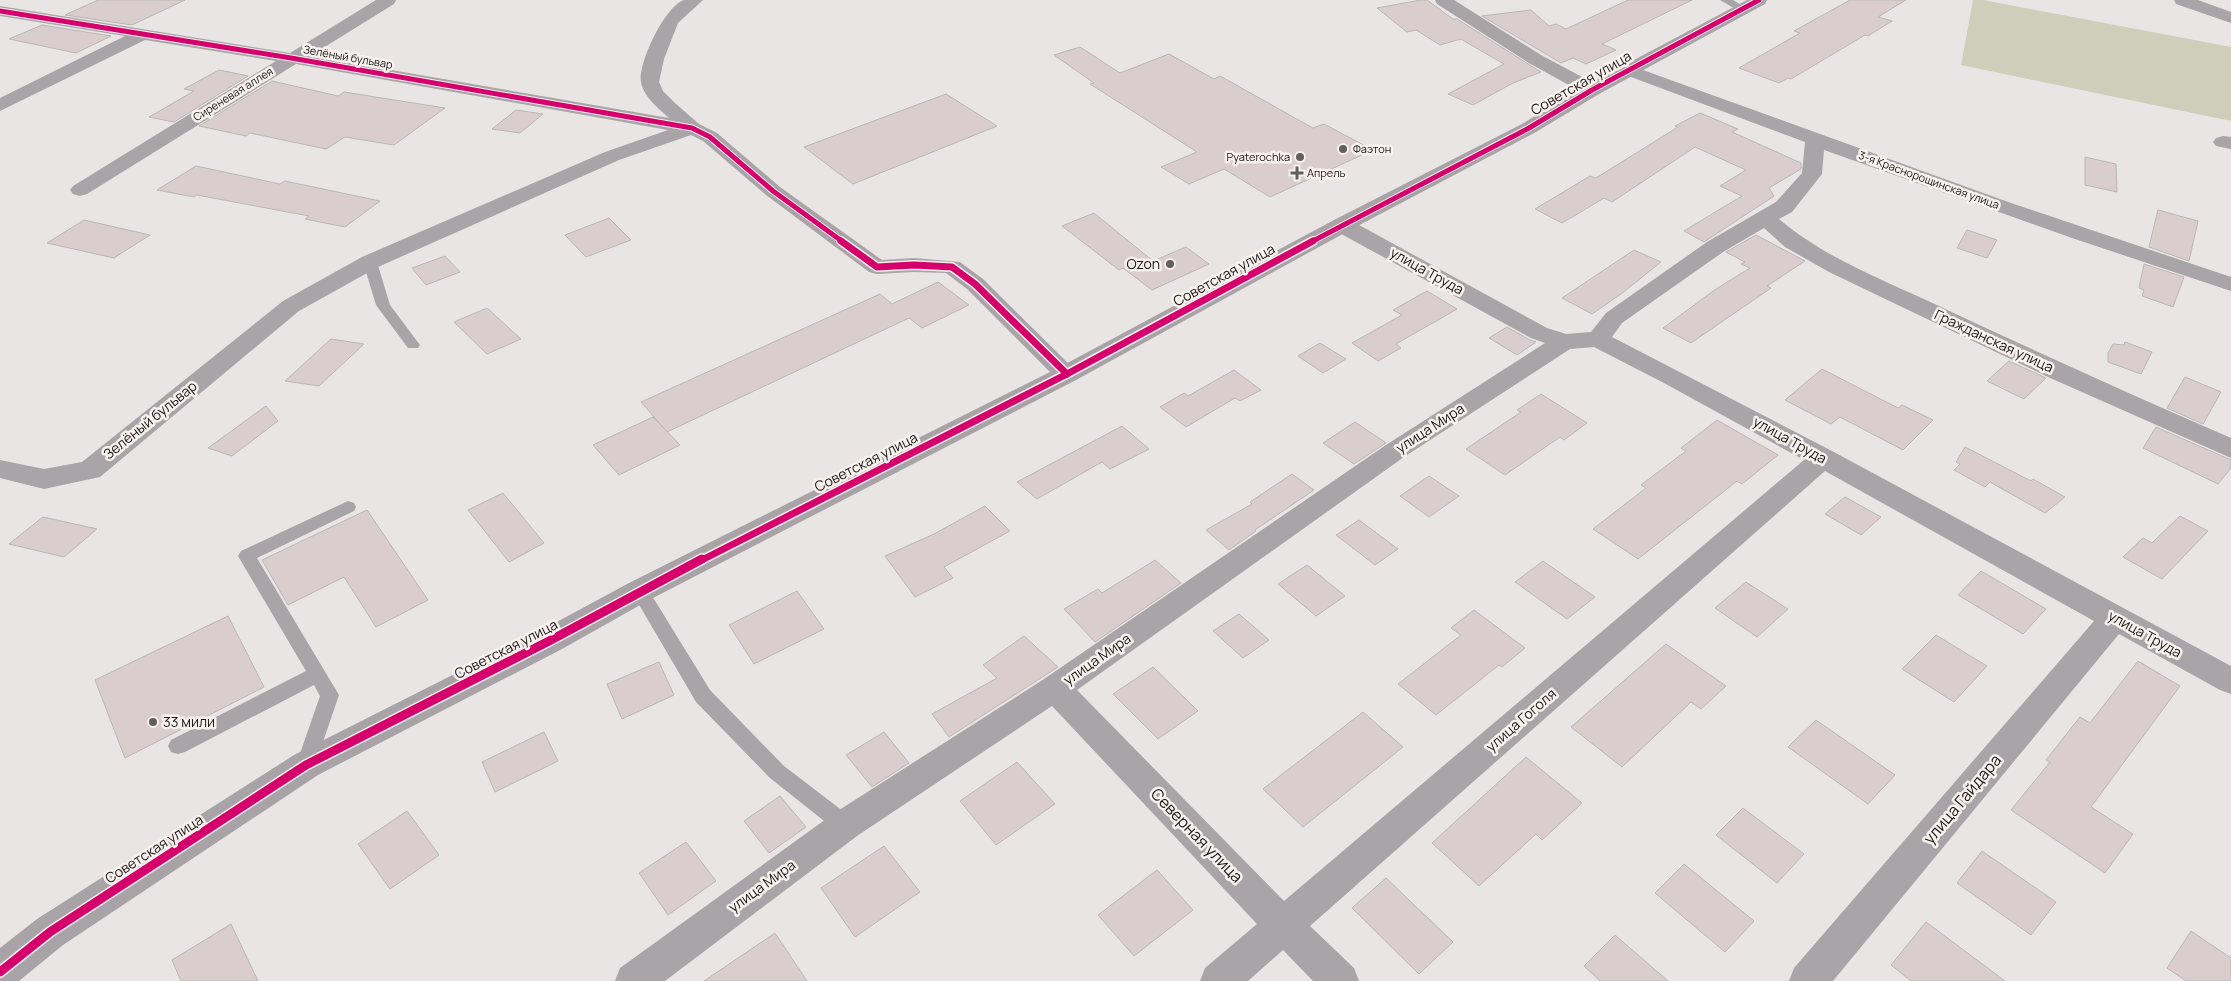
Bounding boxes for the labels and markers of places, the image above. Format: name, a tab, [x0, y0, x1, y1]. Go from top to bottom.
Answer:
place label: Фаэтон	[1353, 141, 1391, 156]
marker: Фаэтон	[1337, 143, 1349, 155]
place label: Pyaterochka	[1226, 149, 1290, 164]
marker: Pyaterochka	[1294, 151, 1306, 163]
place label: Апрель	[1307, 165, 1346, 180]
marker: Апрель	[1291, 167, 1303, 179]
place label: Ozon	[1126, 254, 1160, 273]
marker: Ozon	[1164, 258, 1176, 270]
place label: 33 мили	[163, 712, 215, 731]
marker: 33 мили	[147, 716, 159, 728]

